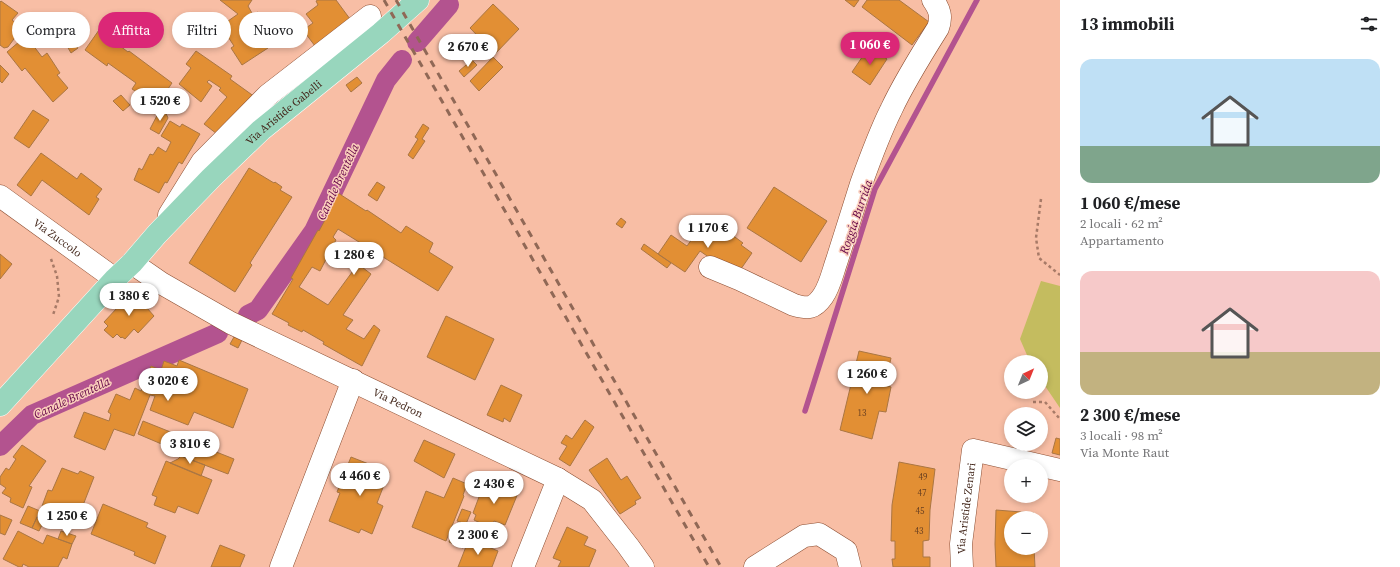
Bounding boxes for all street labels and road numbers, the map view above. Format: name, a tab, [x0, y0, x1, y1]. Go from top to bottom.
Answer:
street label: Via Aristide Gabelli	[242, 76, 325, 148]
street label: Via Zuccolo	[30, 215, 85, 260]
street label: Via Pedron	[371, 384, 426, 421]
street label: Via Aristide Zenari	[953, 462, 979, 554]

